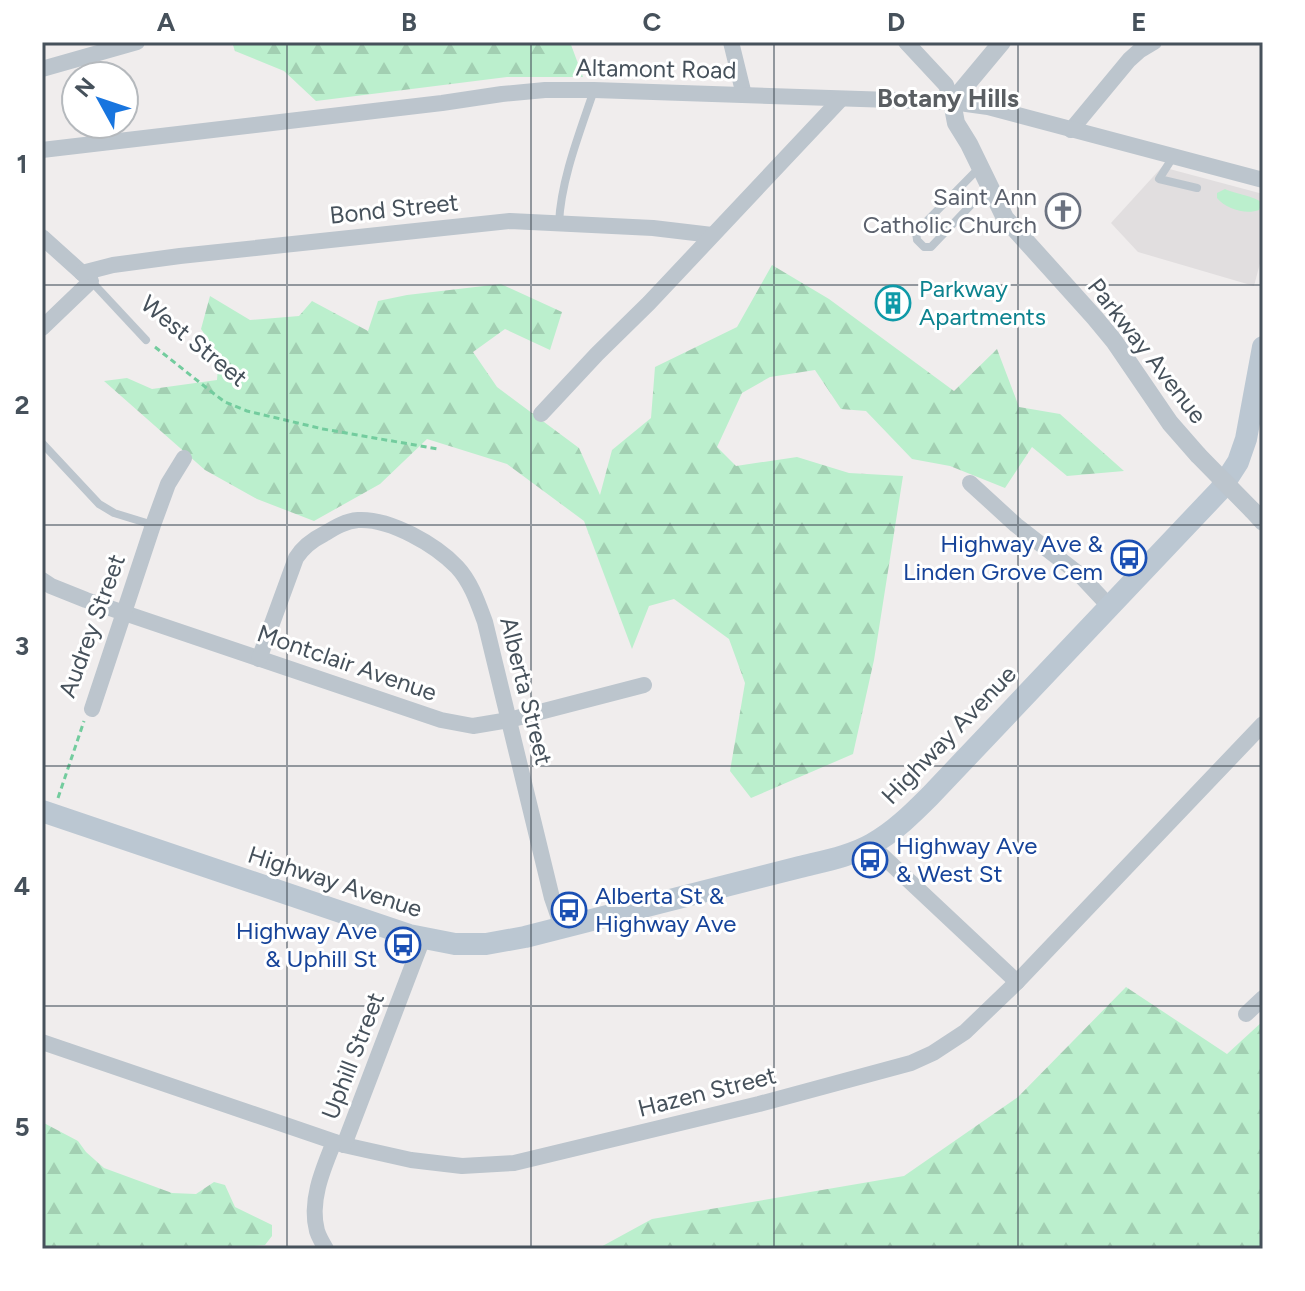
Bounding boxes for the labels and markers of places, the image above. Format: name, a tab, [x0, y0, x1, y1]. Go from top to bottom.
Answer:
place label: Saint Ann Catholic Church	[863, 182, 1037, 239]
church icon: Saint Ann Catholic Church	[1044, 192, 1082, 230]
place label: Parkway Apartments	[919, 274, 1046, 331]
building icon: Parkway Apartments	[874, 284, 912, 322]
place label: Highway Ave & Linden Grove Cem	[903, 529, 1104, 586]
bus stop icon: Highway Ave & Linden Grove Cem	[1110, 539, 1148, 577]
place label: Highway Ave & West St	[896, 831, 1037, 888]
bus stop icon: Highway Ave & West St	[851, 841, 889, 879]
place label: Alberta St & Highway Ave	[595, 881, 736, 938]
bus stop icon: Alberta St & Highway Ave	[550, 891, 588, 929]
place label: Highway Ave & Uphill St	[236, 916, 377, 973]
bus stop icon: Highway Ave & Uphill St	[384, 926, 422, 964]

